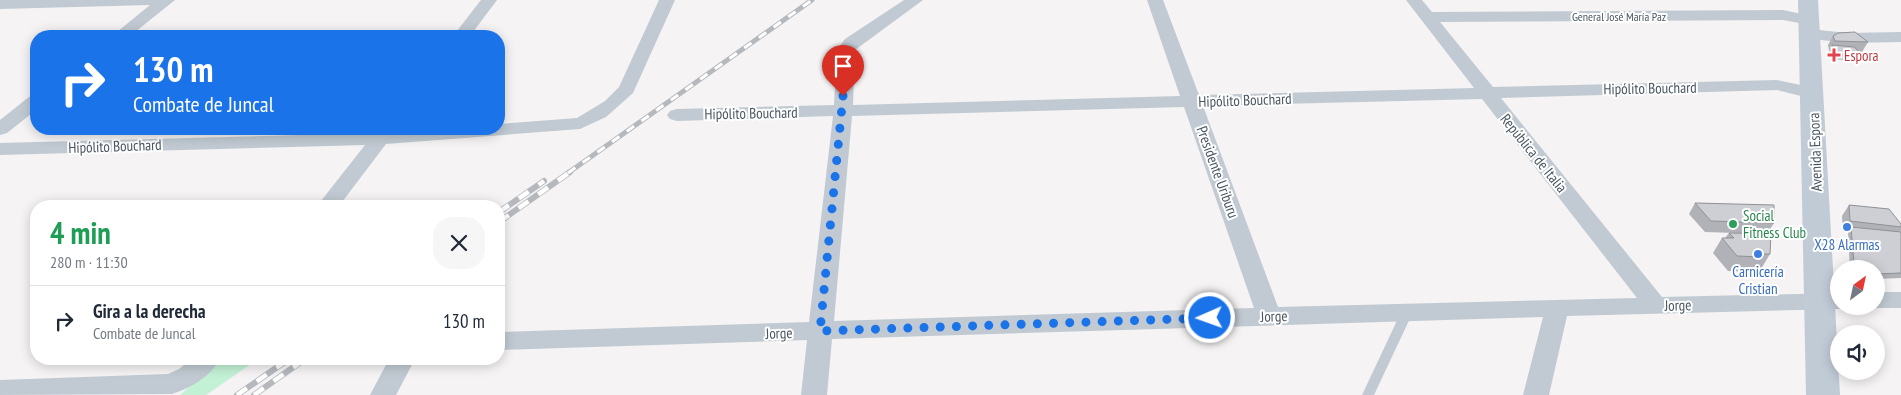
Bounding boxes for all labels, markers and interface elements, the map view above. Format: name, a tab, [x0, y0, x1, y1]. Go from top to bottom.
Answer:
street label: General José María Paz	[1572, 9, 1666, 24]
pin	[822, 45, 864, 96]
text: 130 m	[133, 46, 214, 92]
place label: Espora	[1844, 46, 1879, 65]
marker: Espora	[1828, 49, 1840, 61]
icon: right	[50, 50, 115, 115]
icon: arrive	[829, 52, 857, 80]
street label: Hipólito Bouchard	[1603, 78, 1697, 98]
street label: Hipólito Bouchard	[1198, 89, 1292, 111]
text: Combate de Juncal	[133, 90, 274, 118]
street label: Hipólito Bouchard	[704, 103, 798, 123]
street label: República de Italia	[1496, 110, 1572, 196]
street label: Avenida Espora	[1804, 112, 1826, 192]
street label: Presidente Uriburu	[1193, 123, 1243, 221]
street label: Hipólito Bouchard	[68, 135, 162, 157]
place label: Social Fitness Club	[1743, 206, 1806, 242]
text: 4 min	[50, 213, 111, 252]
button: close	[433, 217, 485, 269]
marker: Social Fitness Club	[1727, 218, 1739, 230]
marker: X28 Alarmas	[1841, 221, 1853, 233]
place label: X28 Alarmas	[1814, 235, 1880, 254]
marker: Carnicería Cristian	[1752, 248, 1764, 260]
text: 280 m · 11:30	[50, 252, 128, 272]
north arrow	[1830, 260, 1885, 315]
map controls	[1830, 260, 1885, 380]
place label: Carnicería Cristian	[1732, 262, 1784, 298]
position arrow	[1183, 291, 1235, 343]
street label: Jorge	[1663, 295, 1692, 315]
text: Gira a la derecha	[93, 299, 206, 323]
street label: Jorge	[1259, 306, 1288, 326]
icon: right	[50, 307, 78, 335]
text: 130 m	[443, 309, 485, 333]
text: Combate de Juncal	[93, 323, 195, 343]
street label: Jorge	[764, 323, 793, 343]
button: sound	[1830, 325, 1885, 380]

